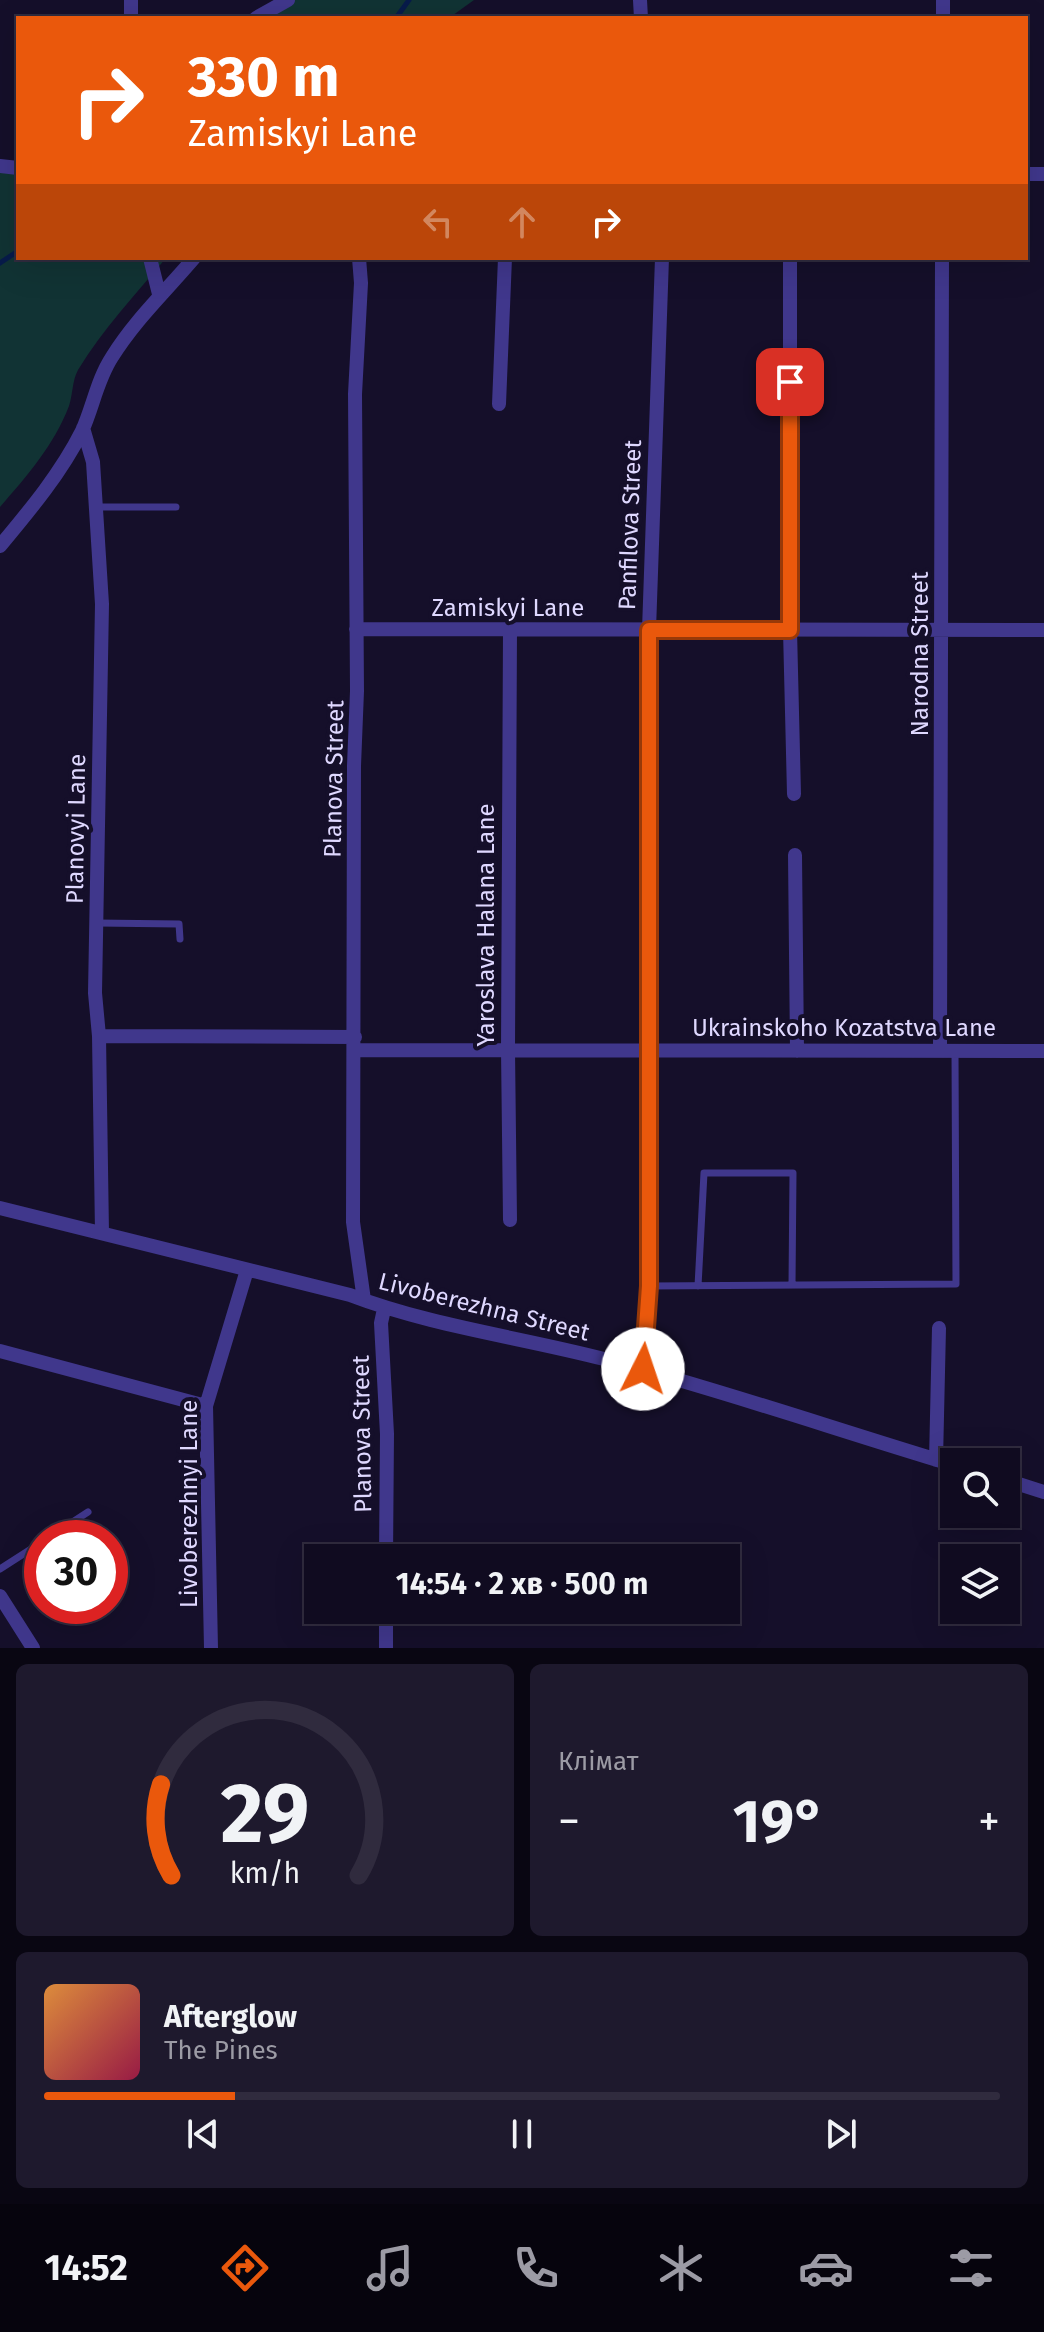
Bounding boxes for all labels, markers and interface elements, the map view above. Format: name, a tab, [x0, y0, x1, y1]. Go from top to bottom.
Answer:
text: 330 m	[188, 44, 340, 111]
icon: right	[56, 48, 160, 152]
text: Zamiskyi Lane	[188, 112, 417, 156]
icon: left	[416, 200, 460, 244]
icon: ahead	[500, 200, 544, 244]
icon: right	[584, 200, 628, 244]
pin	[756, 348, 824, 416]
icon: arrive	[768, 360, 812, 404]
street label: Panfilova Street	[613, 439, 647, 611]
street label: Narodna Street	[906, 571, 934, 736]
street label: Zamiskyi Lane	[432, 594, 584, 622]
street label: Planova Street	[319, 700, 349, 858]
street label: Planovyi Lane	[61, 754, 91, 904]
street label: Yaroslava Halana Lane	[472, 803, 500, 1047]
street label: Ukrainskoho Kozatstva Lane	[692, 1014, 996, 1042]
street label: Livoberezhna Street	[376, 1267, 593, 1347]
position arrow	[601, 1327, 685, 1411]
street label: Planova Street	[347, 1355, 377, 1513]
street label: Livoberezhnyi Lane	[175, 1400, 203, 1608]
map controls	[940, 1448, 1020, 1624]
button: search	[940, 1448, 1020, 1528]
speed limit sign: 30	[24, 1520, 128, 1624]
button: layers	[940, 1544, 1020, 1624]
text: 14:54 · 2 хв · 500 m	[396, 1566, 648, 1602]
text: Клімат	[558, 1746, 638, 1777]
text: 29	[221, 1764, 309, 1864]
text: 19°	[733, 1786, 825, 1858]
text: −	[558, 1795, 580, 1848]
text: +	[978, 1795, 1000, 1848]
text: km/h	[230, 1856, 300, 1891]
text: Afterglow	[164, 1999, 297, 2035]
text: The Pines	[164, 2035, 278, 2066]
icon: previous	[181, 2112, 225, 2156]
icon: pause	[500, 2112, 544, 2156]
icon: next	[819, 2112, 863, 2156]
icon: directions	[217, 2240, 273, 2296]
icon: music	[362, 2240, 418, 2296]
icon: phone	[508, 2240, 564, 2296]
icon: climate	[653, 2240, 709, 2296]
icon: car	[798, 2240, 854, 2296]
icon: filters	[943, 2240, 999, 2296]
text: 14:52	[45, 2246, 128, 2290]

